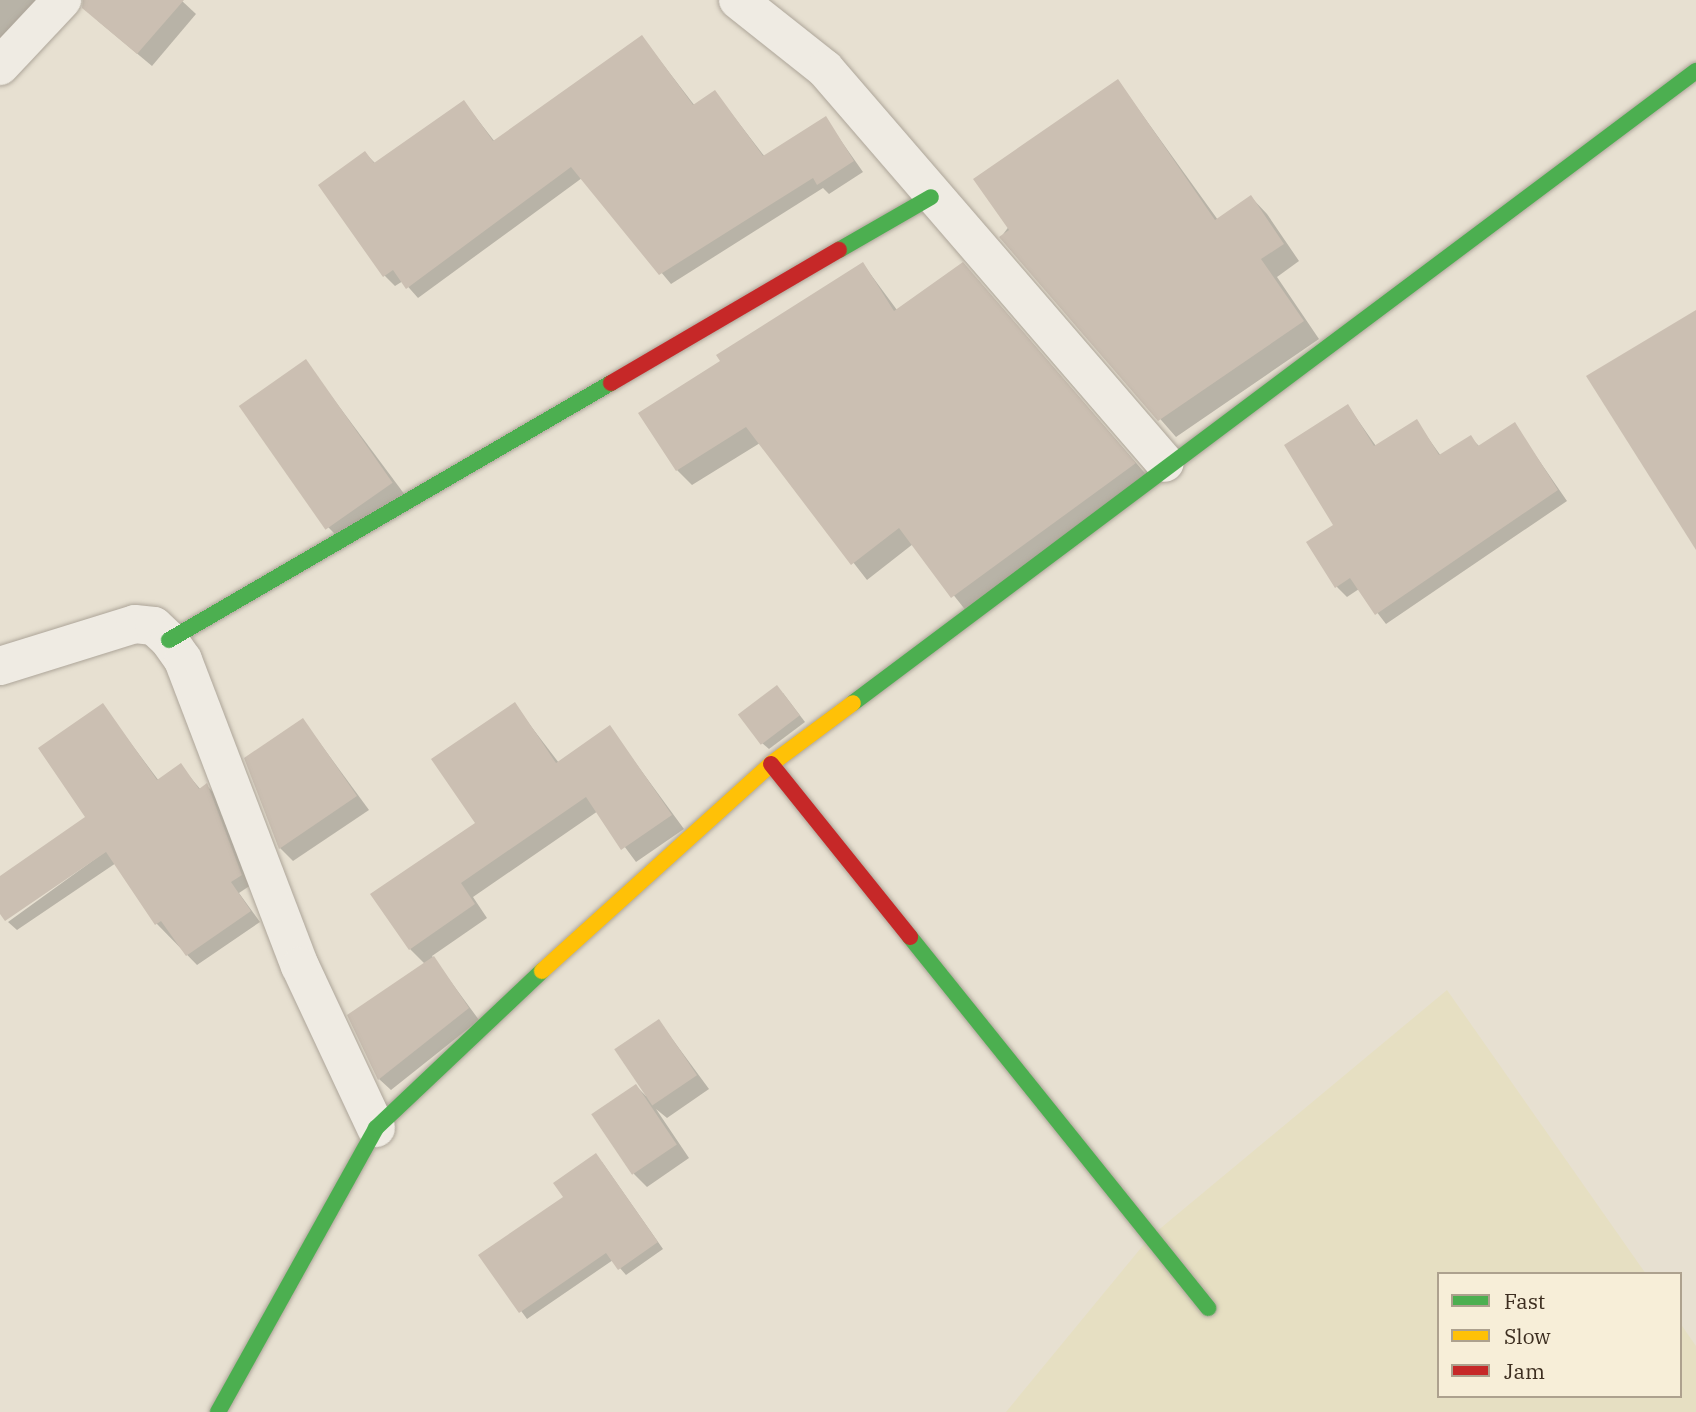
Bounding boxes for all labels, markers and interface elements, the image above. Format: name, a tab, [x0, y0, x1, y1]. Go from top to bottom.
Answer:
legend	[1437, 1272, 1682, 1398]
text: Fast	[1504, 1287, 1545, 1315]
text: Slow	[1504, 1322, 1551, 1350]
text: Jam	[1504, 1357, 1545, 1385]

